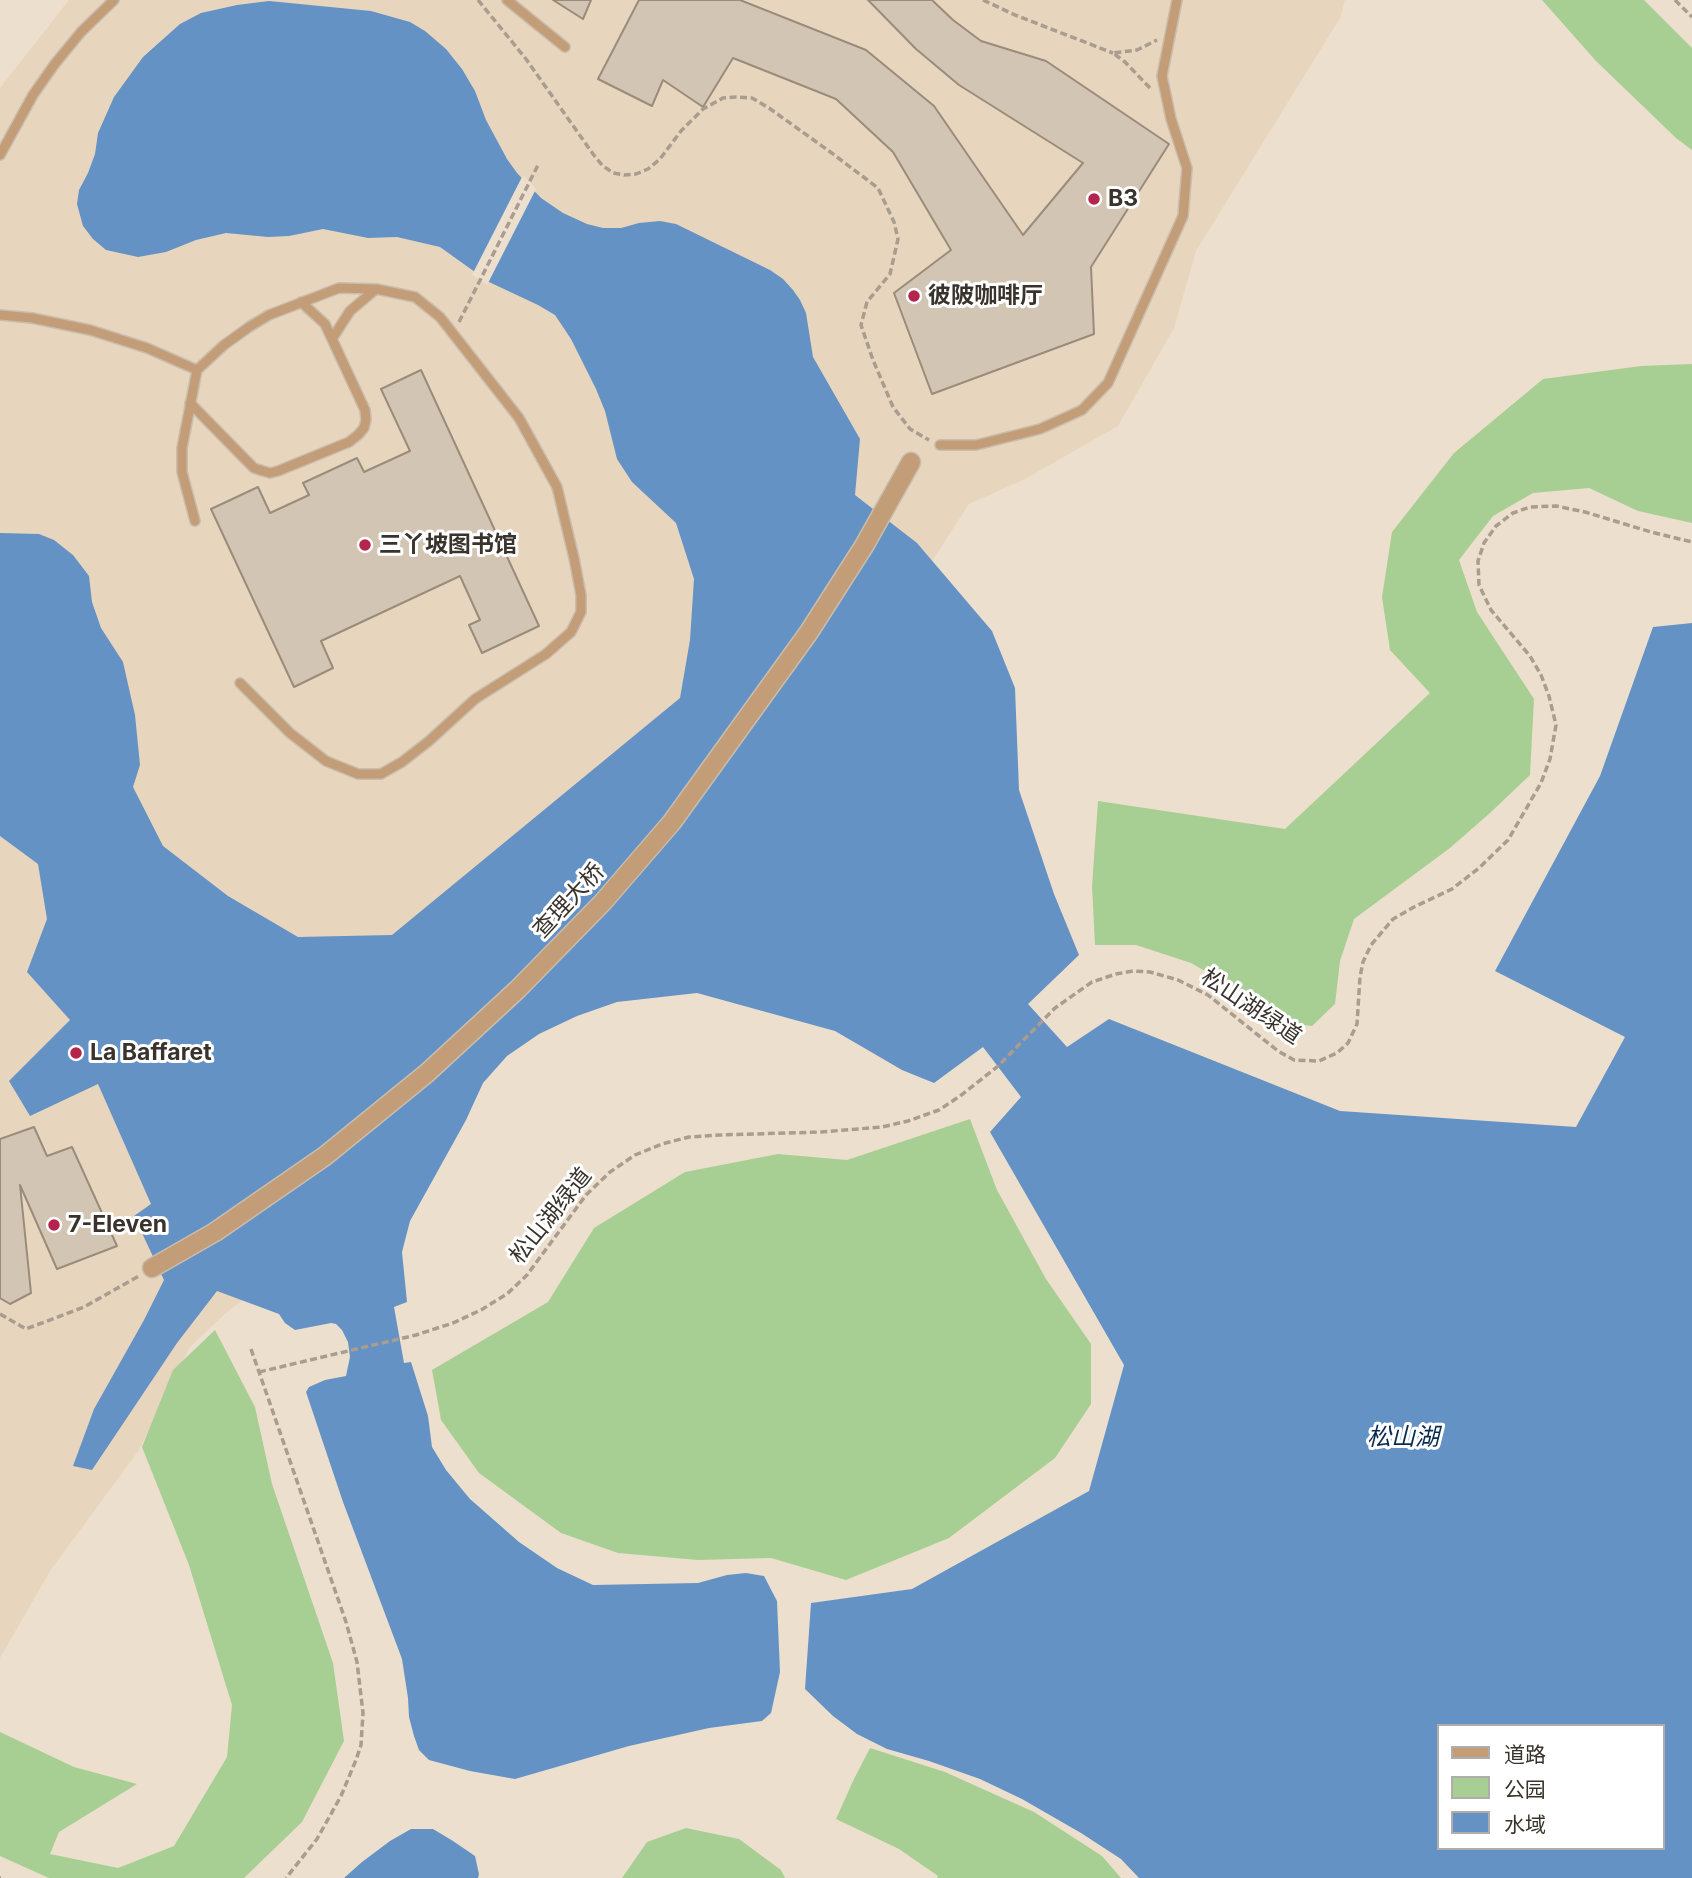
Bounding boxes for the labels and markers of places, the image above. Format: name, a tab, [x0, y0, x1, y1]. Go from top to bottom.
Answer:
place label: B3	[1108, 185, 1138, 213]
marker: B3	[1086, 191, 1102, 207]
place label: 彼陂咖啡厅	[928, 282, 1043, 310]
marker: 彼陂咖啡厅	[906, 288, 922, 304]
place label: 三丫坡图书馆	[379, 531, 517, 559]
marker: 三丫坡图书馆	[357, 537, 373, 553]
place label: La Baffaret	[90, 1039, 212, 1067]
marker: La Baffaret	[68, 1045, 84, 1061]
place label: 7-Eleven	[68, 1211, 167, 1239]
marker: 7-Eleven	[46, 1217, 62, 1233]

